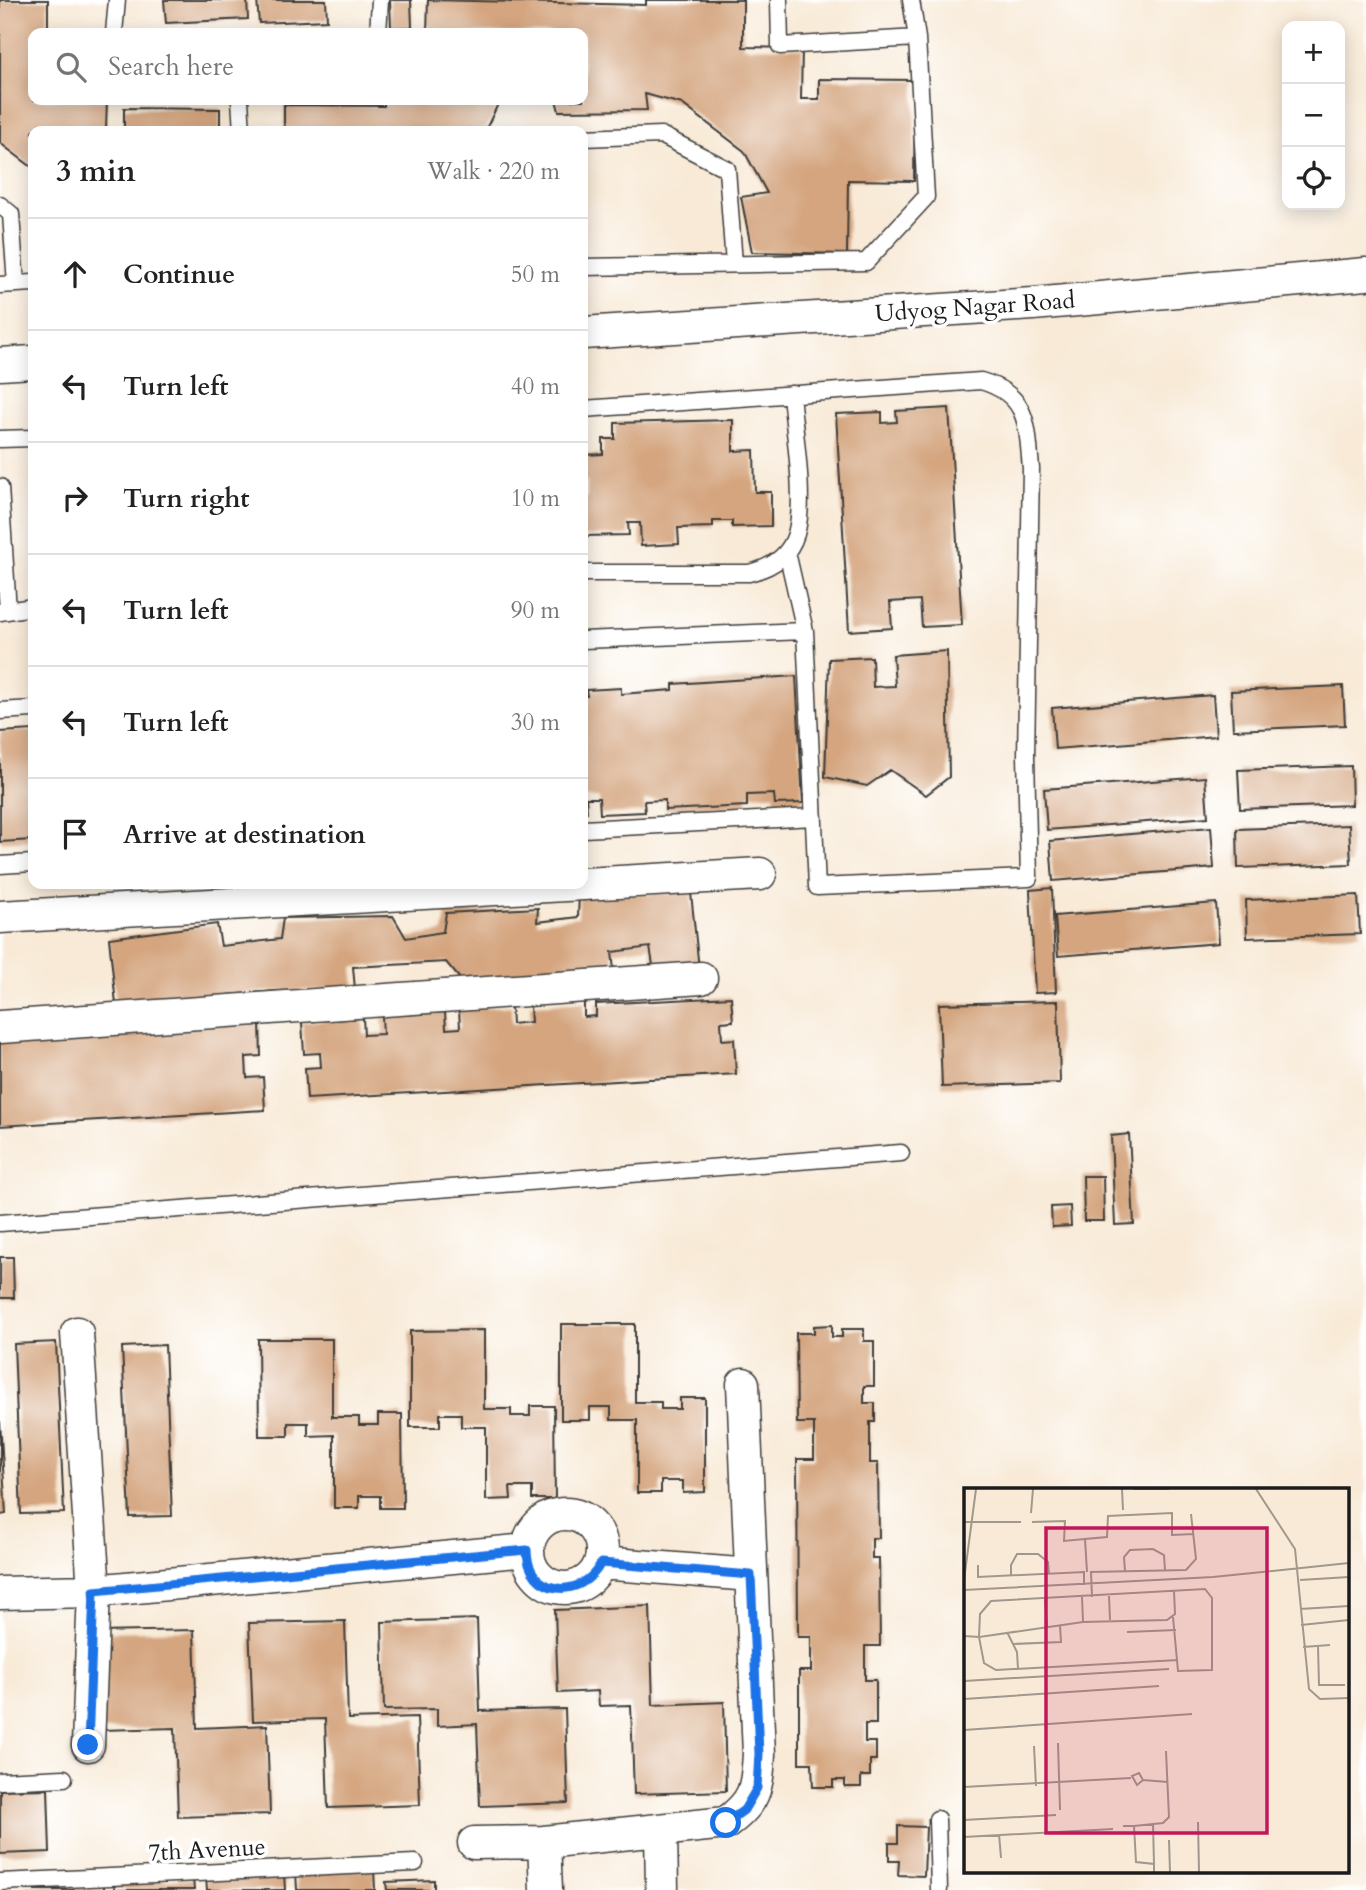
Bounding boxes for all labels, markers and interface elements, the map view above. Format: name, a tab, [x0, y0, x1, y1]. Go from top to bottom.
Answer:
map controls	[1282, 21, 1345, 210]
button: +	[1282, 21, 1345, 84]
search box	[28, 28, 588, 105]
icon: search	[52, 48, 90, 86]
text: Search here	[108, 49, 234, 84]
button: −	[1282, 84, 1345, 147]
button: locate	[1282, 147, 1345, 210]
text: 3 min	[56, 151, 136, 192]
text: Walk · 220 m	[427, 156, 560, 187]
icon: ahead	[56, 255, 94, 293]
text: Continue	[123, 257, 235, 292]
text: 50 m	[511, 259, 560, 290]
street label: Udyog Nagar Road	[874, 284, 1076, 330]
icon: left	[56, 367, 94, 405]
text: Turn left	[123, 369, 228, 404]
text: 40 m	[511, 371, 560, 402]
icon: right	[56, 479, 94, 517]
text: Turn right	[123, 481, 250, 516]
text: 10 m	[511, 483, 560, 514]
icon: left	[56, 591, 94, 629]
text: Turn left	[123, 593, 228, 628]
text: 90 m	[511, 595, 560, 626]
icon: left	[56, 703, 94, 741]
text: Turn left	[123, 705, 228, 740]
text: 30 m	[511, 707, 560, 738]
icon: arrive	[56, 815, 94, 853]
text: Arrive at destination	[123, 817, 366, 852]
inset map	[964, 1488, 1348, 1872]
route end	[72, 1729, 103, 1760]
route start	[710, 1807, 741, 1838]
street label: 7th Avenue	[148, 1830, 266, 1870]

